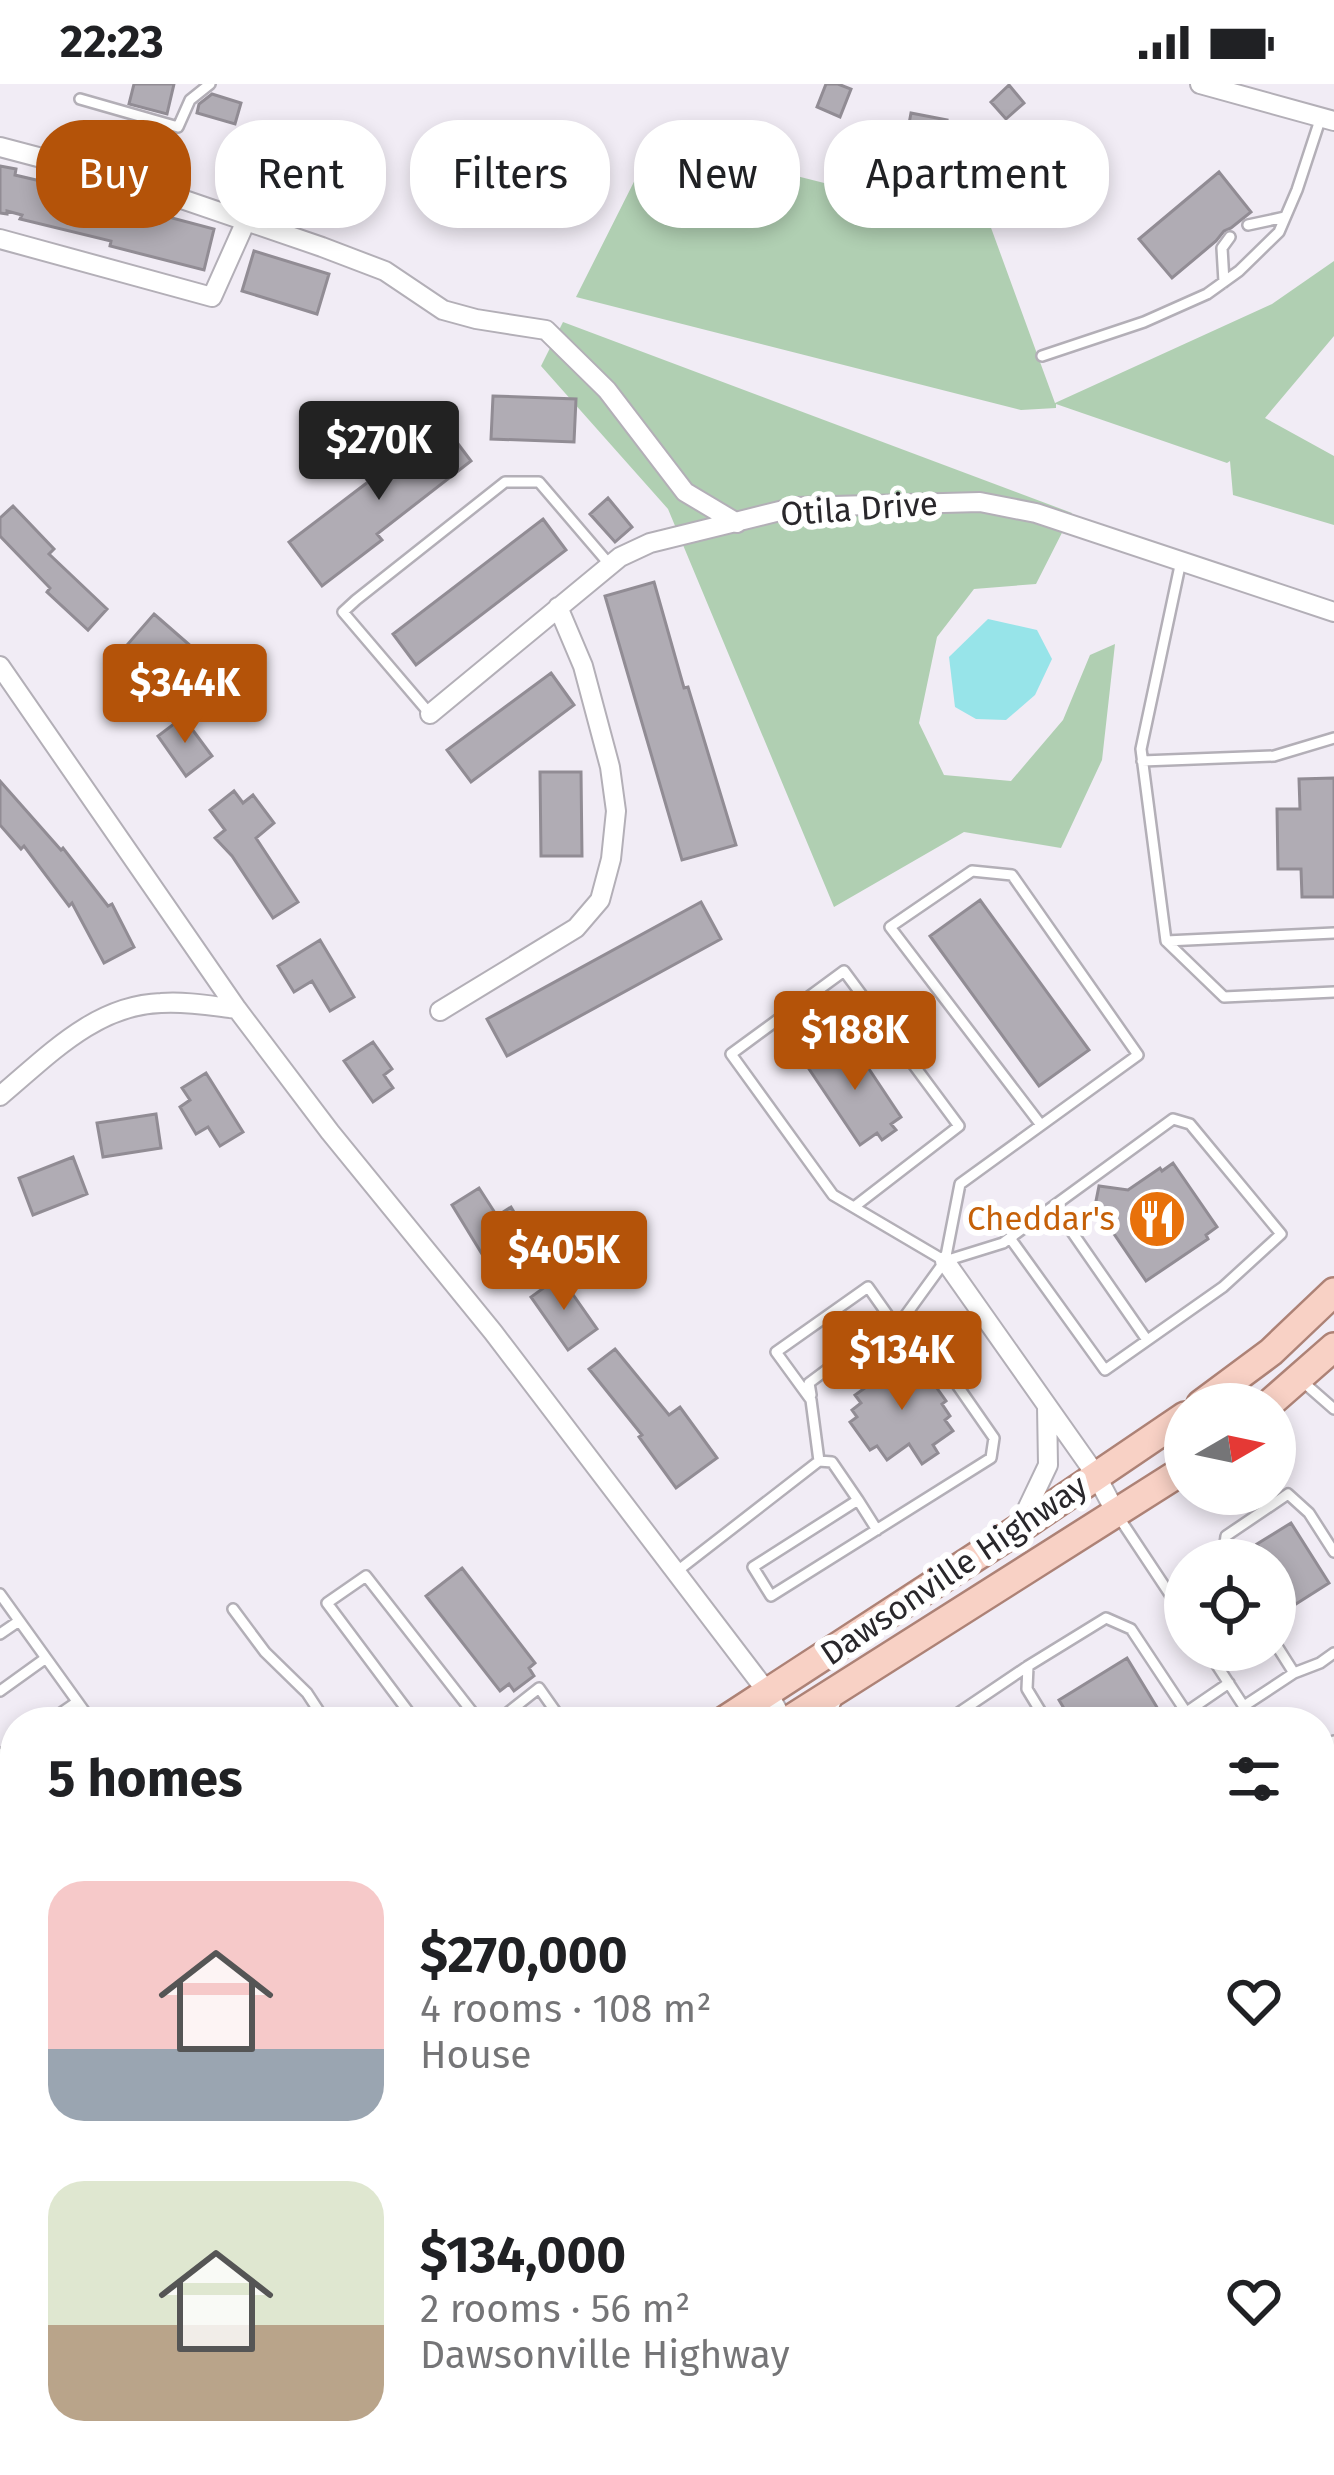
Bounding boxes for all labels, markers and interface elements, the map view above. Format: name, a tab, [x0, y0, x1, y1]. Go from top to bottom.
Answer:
text: 22:23	[60, 15, 164, 69]
chip: Buy	[36, 120, 191, 228]
chip: Rent	[215, 120, 386, 228]
chip: Filters	[410, 120, 610, 228]
chip: New	[634, 120, 800, 228]
chip: Apartment	[824, 120, 1109, 228]
pin: $270K	[295, 401, 463, 503]
text: $270K	[326, 417, 432, 463]
street label: Otila Drive	[779, 484, 939, 534]
pin: $344K	[101, 644, 269, 746]
text: $344K	[130, 660, 240, 706]
pin: $188K	[771, 991, 939, 1093]
text: $188K	[801, 1007, 909, 1053]
restaurant icon: Cheddar's	[1126, 1188, 1188, 1250]
place label: Cheddar's	[967, 1199, 1115, 1239]
pin: $405K	[480, 1211, 648, 1313]
text: $405K	[508, 1227, 620, 1273]
pin: $134K	[818, 1311, 986, 1413]
text: $134K	[849, 1327, 955, 1373]
north arrow	[1164, 1383, 1296, 1515]
map controls	[1164, 1383, 1296, 1671]
street label: Dawsonville Highway	[813, 1466, 1095, 1674]
button: locate	[1164, 1539, 1296, 1671]
icon: filters	[1221, 1746, 1287, 1812]
text: 5 homes	[48, 1748, 243, 1810]
text: $270,000	[420, 1924, 628, 1986]
icon: home	[144, 1929, 288, 2073]
icon: heart	[1221, 1968, 1287, 2034]
text: 4 rooms · 108 m²	[420, 1986, 712, 2032]
text: House	[420, 2032, 531, 2078]
text: $134,000	[420, 2224, 626, 2286]
icon: home	[144, 2229, 288, 2373]
icon: heart	[1221, 2268, 1287, 2334]
text: 2 rooms · 56 m²	[420, 2286, 690, 2332]
text: Dawsonville Highway	[420, 2332, 790, 2378]

